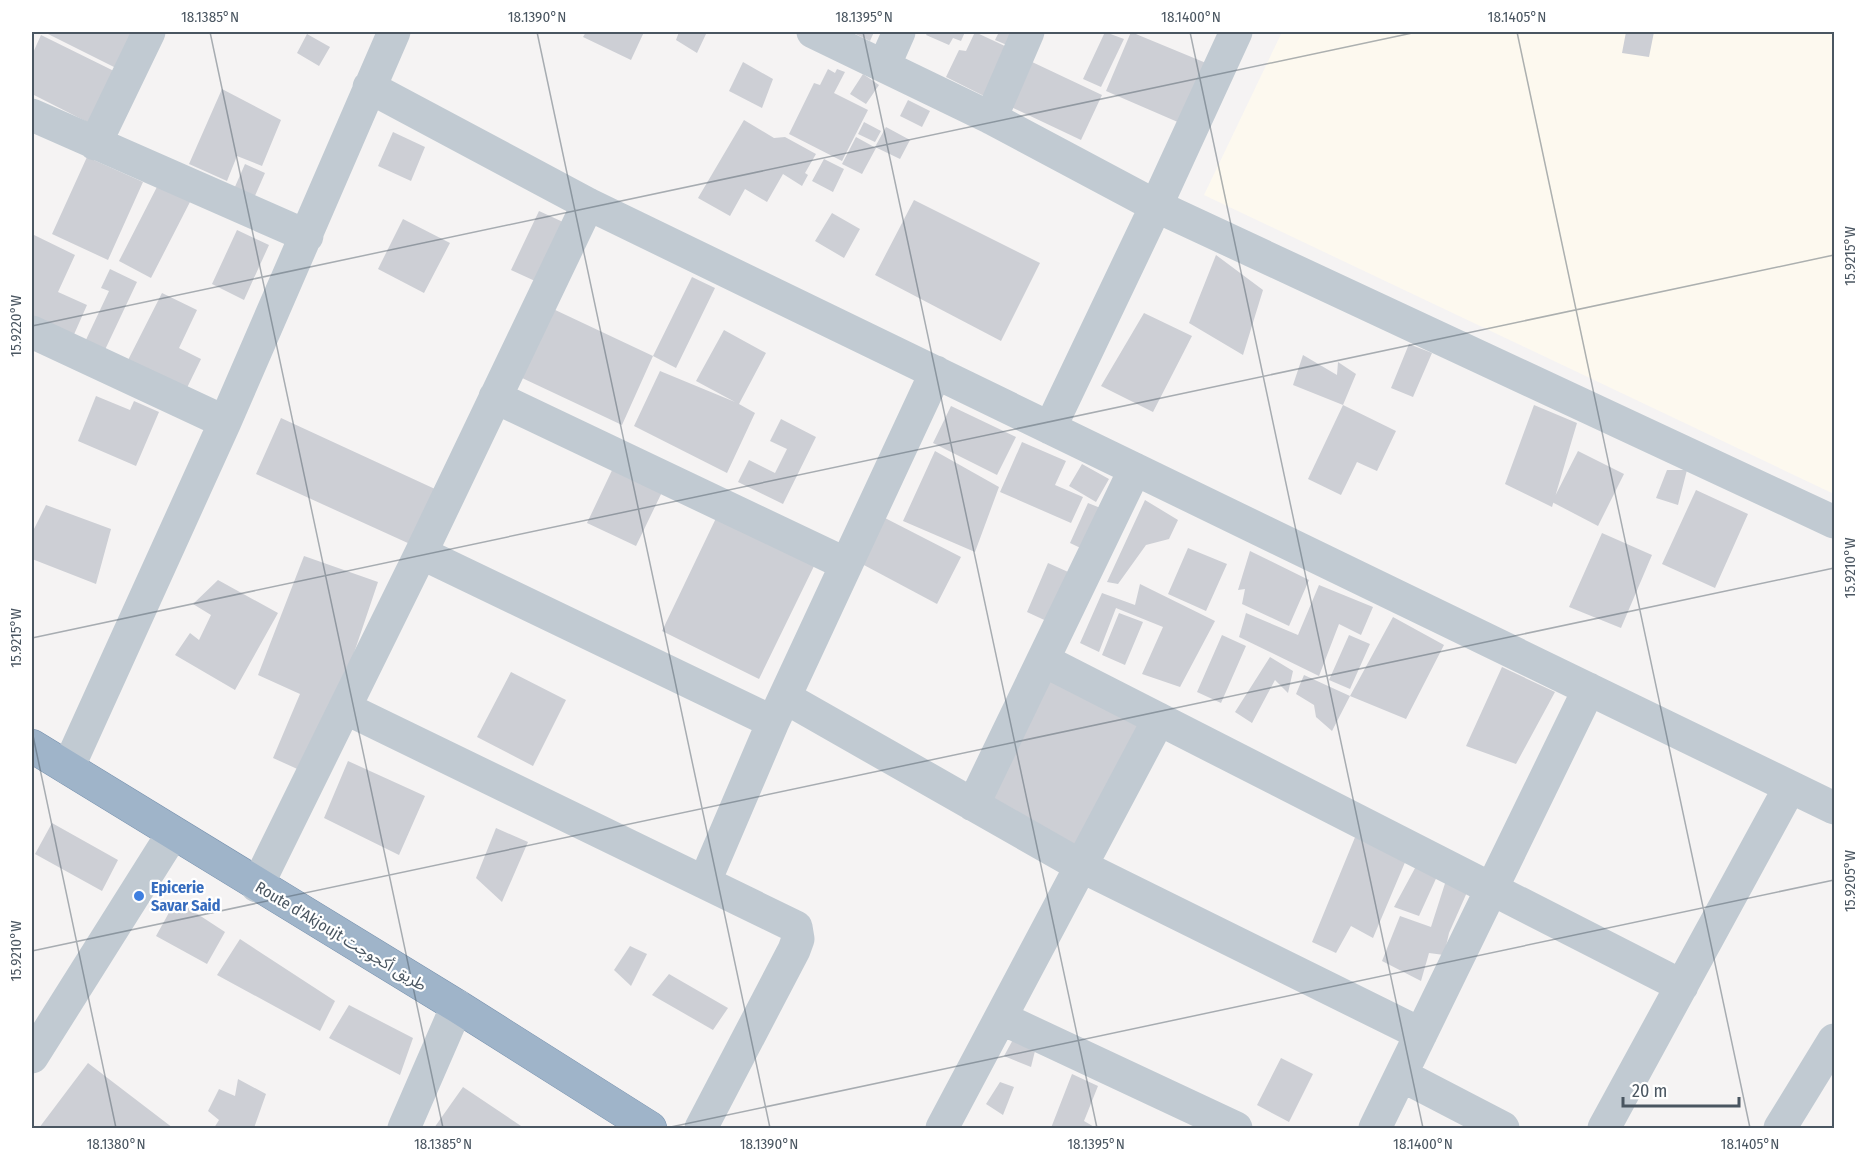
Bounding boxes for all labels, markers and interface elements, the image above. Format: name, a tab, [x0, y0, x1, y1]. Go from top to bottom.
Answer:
text: 18.1385°N	[181, 8, 239, 26]
text: 18.1390°N	[508, 8, 566, 26]
text: 18.1395°N	[835, 8, 893, 26]
text: 18.1400°N	[1161, 8, 1221, 26]
text: 18.1405°N	[1488, 8, 1546, 26]
text: 15.9215°W	[1841, 226, 1859, 286]
text: 15.9220°W	[7, 295, 25, 357]
text: 15.9210°W	[1841, 538, 1859, 598]
text: 15.9215°W	[7, 608, 25, 668]
text: 15.9205°W	[1841, 850, 1859, 912]
street label: Route d'Akjoujt طريق أكجوجت	[252, 877, 430, 996]
place label: Epicerie Savar Said	[151, 878, 221, 915]
marker: Epicerie Savar Said	[132, 889, 146, 903]
text: 15.9210°W	[7, 921, 25, 981]
scale bar	[1623, 1070, 1738, 1108]
text: 20 m	[1632, 1080, 1667, 1102]
text: 18.1380°N	[86, 1135, 146, 1153]
text: 18.1385°N	[414, 1135, 472, 1153]
text: 18.1390°N	[740, 1135, 798, 1153]
text: 18.1395°N	[1067, 1135, 1125, 1153]
text: 18.1400°N	[1393, 1135, 1453, 1153]
text: 18.1405°N	[1721, 1135, 1779, 1153]

